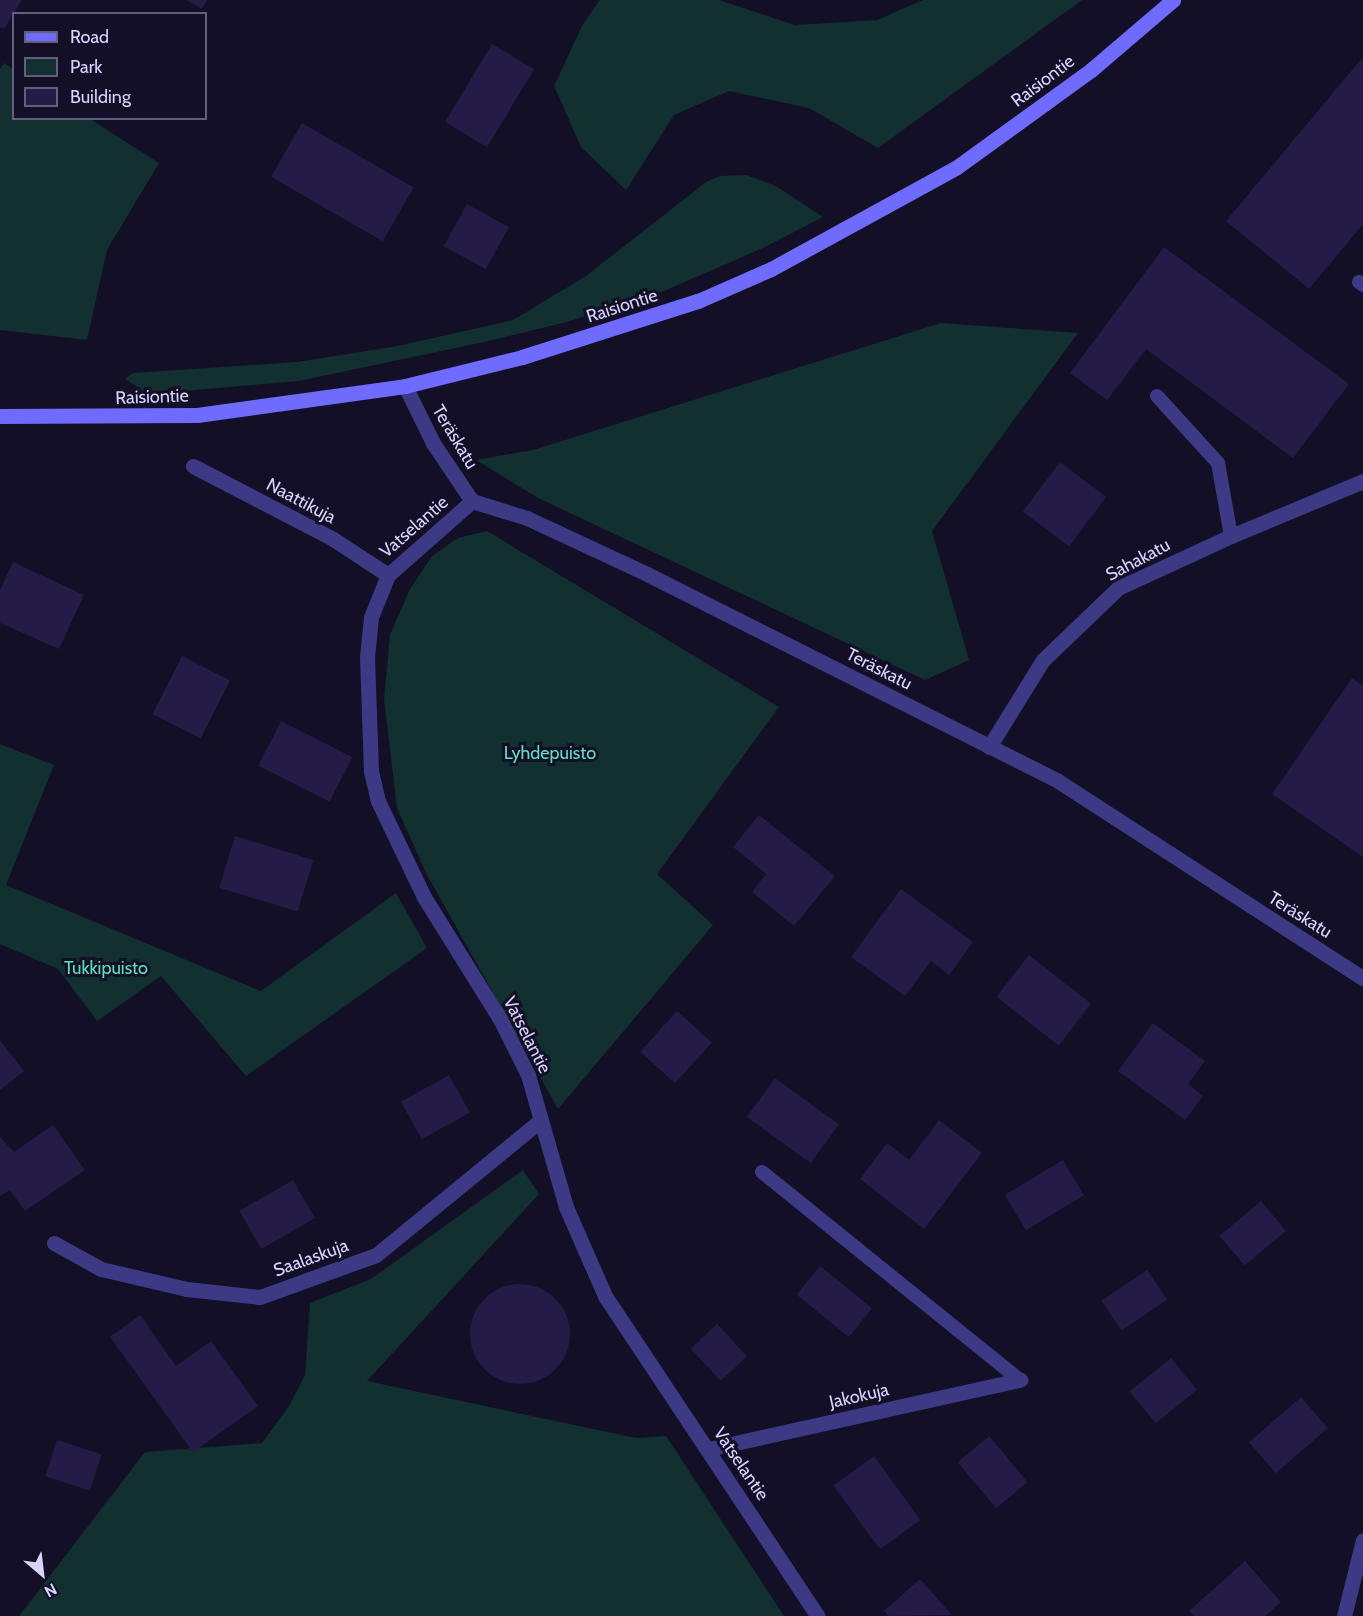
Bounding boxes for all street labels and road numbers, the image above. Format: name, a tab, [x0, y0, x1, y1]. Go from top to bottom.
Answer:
street label: Raisiontie	[1007, 50, 1079, 112]
street label: Raisiontie	[584, 284, 660, 328]
street label: Raisiontie	[115, 385, 189, 409]
street label: Teräskatu	[427, 401, 483, 473]
street label: Naattikuja	[263, 474, 339, 528]
street label: Vatselantie	[375, 492, 453, 562]
street label: Sahakatu	[1102, 534, 1174, 586]
street label: Teräskatu	[842, 643, 916, 695]
street label: Teräskatu	[1264, 887, 1336, 943]
street label: Vatselantie	[498, 993, 556, 1077]
street label: Saalaskuja	[271, 1234, 351, 1282]
street label: Jakokuja	[827, 1379, 891, 1413]
street label: Vatselantie	[709, 1423, 773, 1505]

